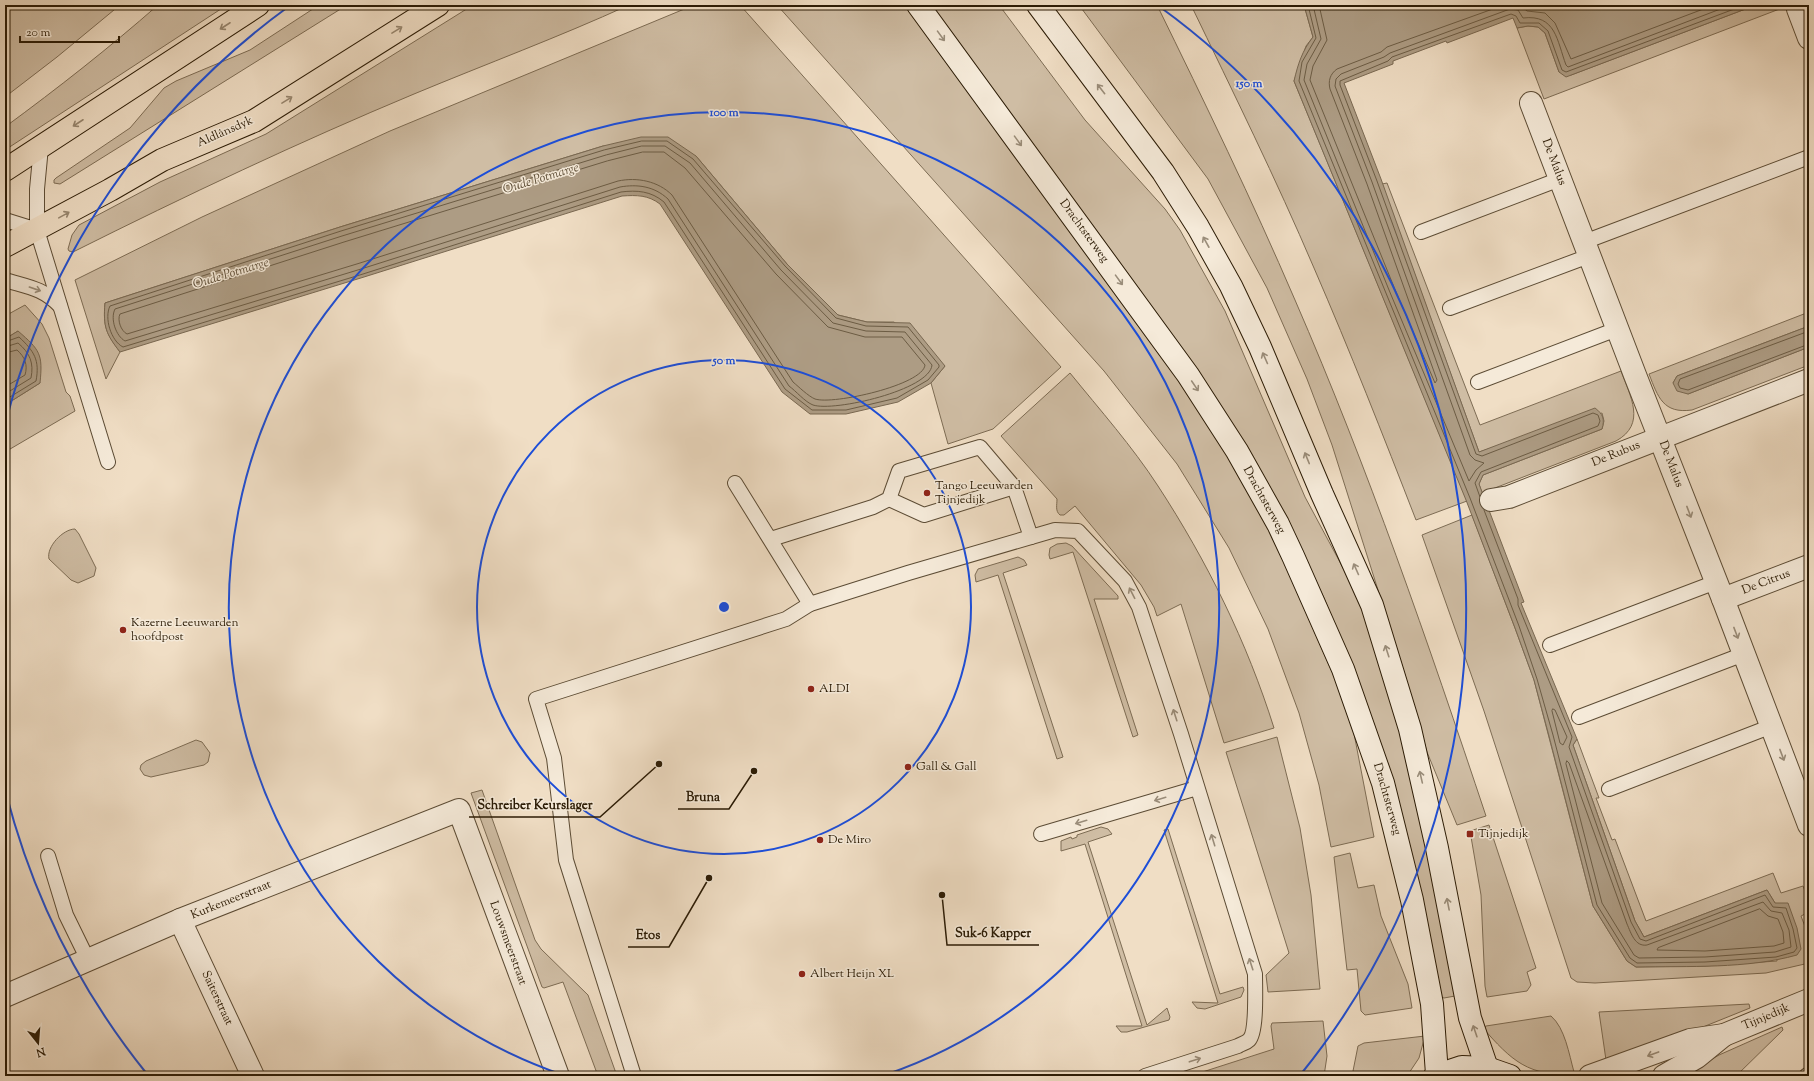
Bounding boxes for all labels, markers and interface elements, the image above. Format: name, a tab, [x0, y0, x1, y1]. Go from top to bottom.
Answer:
scale bar	[20, 18, 119, 44]
one-way arrow	[219, 23, 231, 31]
text: 20 m	[26, 24, 51, 42]
one-way arrow	[391, 26, 403, 34]
one-way arrow	[937, 31, 945, 42]
text: 150 m	[1234, 75, 1263, 93]
one-way arrow	[1097, 83, 1106, 94]
one-way arrow	[281, 95, 293, 103]
text: 100 m	[708, 104, 739, 122]
street label: Aldlânsdyk	[194, 111, 256, 152]
one-way arrow	[72, 119, 83, 127]
one-way arrow	[1014, 136, 1022, 147]
street label: De Malus	[1537, 136, 1571, 188]
water label: Oude Potmarge	[501, 159, 581, 199]
street label: Drachtsterweg	[1055, 195, 1113, 267]
one-way arrow	[58, 211, 70, 218]
one-way arrow	[1202, 236, 1210, 248]
water label: Oude Potmarge	[191, 254, 271, 294]
one-way arrow	[1115, 275, 1123, 286]
one-way arrow	[28, 286, 41, 293]
text: 50 m	[712, 352, 736, 370]
one-way arrow	[1261, 352, 1268, 364]
one-way arrow	[1191, 380, 1199, 391]
street label: De Rubus	[1589, 436, 1643, 472]
street label: De Malus	[1654, 438, 1688, 490]
one-way arrow	[1303, 453, 1311, 465]
street label: Drachtsterweg	[1238, 463, 1290, 537]
place label: Tango Leeuwarden Tijnjedijk	[935, 477, 1033, 509]
marker: Tango Leeuwarden Tijnjedijk	[922, 488, 932, 498]
one-way arrow	[1686, 506, 1694, 518]
one-way arrow	[1352, 563, 1359, 575]
street label: De Citrus	[1739, 564, 1793, 599]
one-way arrow	[1127, 587, 1135, 599]
centre of rings	[717, 600, 731, 614]
place label: Kazerne Leeuwarden hoofdpost	[131, 614, 239, 646]
marker: Kazerne Leeuwarden hoofdpost	[118, 625, 128, 635]
one-way arrow	[1733, 627, 1741, 639]
one-way arrow	[1383, 645, 1390, 658]
place label: ALDI	[819, 680, 849, 698]
marker: ALDI	[806, 684, 816, 694]
one-way arrow	[1170, 710, 1178, 722]
one-way arrow	[1779, 748, 1787, 760]
place label: Gall & Gall	[916, 758, 977, 776]
street label: Drachtsterweg	[1368, 761, 1406, 838]
marker: Gall & Gall	[903, 762, 913, 772]
one-way arrow	[1416, 770, 1424, 783]
callout: Bruna	[678, 784, 729, 809]
text: Bruna	[686, 789, 720, 807]
callout: Schreiber Keurslager	[469, 792, 600, 817]
one-way arrow	[1153, 796, 1166, 803]
text: Schreiber Keurslager	[477, 797, 593, 815]
one-way arrow	[1075, 819, 1088, 826]
place label: Tijnjedijk	[1478, 825, 1529, 843]
marker: Tijnjedijk	[1465, 829, 1475, 839]
place label: De Miro	[828, 831, 872, 849]
one-way arrow	[1209, 833, 1216, 846]
marker: De Miro	[815, 835, 825, 845]
street label: Kurkemeerstraat	[188, 876, 274, 924]
street label: Louwsmeerstraat	[484, 898, 532, 988]
one-way arrow	[1444, 898, 1452, 911]
callout: Suk-6 Kapper	[947, 920, 1039, 945]
callout: Etos	[628, 922, 669, 947]
text: Suk-6 Kapper	[955, 925, 1031, 943]
text: Etos	[636, 927, 660, 945]
one-way arrow	[1247, 957, 1254, 970]
place label: Albert Heijn XL	[810, 965, 894, 983]
street label: Saiterstraat	[196, 968, 238, 1028]
marker: Albert Heijn XL	[797, 969, 807, 979]
street label: Tijnjedijk	[1739, 999, 1793, 1035]
north arrow	[18, 1023, 58, 1063]
one-way arrow	[1470, 1025, 1478, 1037]
text: N	[34, 1042, 48, 1061]
one-way arrow	[1648, 1050, 1660, 1058]
one-way arrow	[1189, 1056, 1202, 1063]

